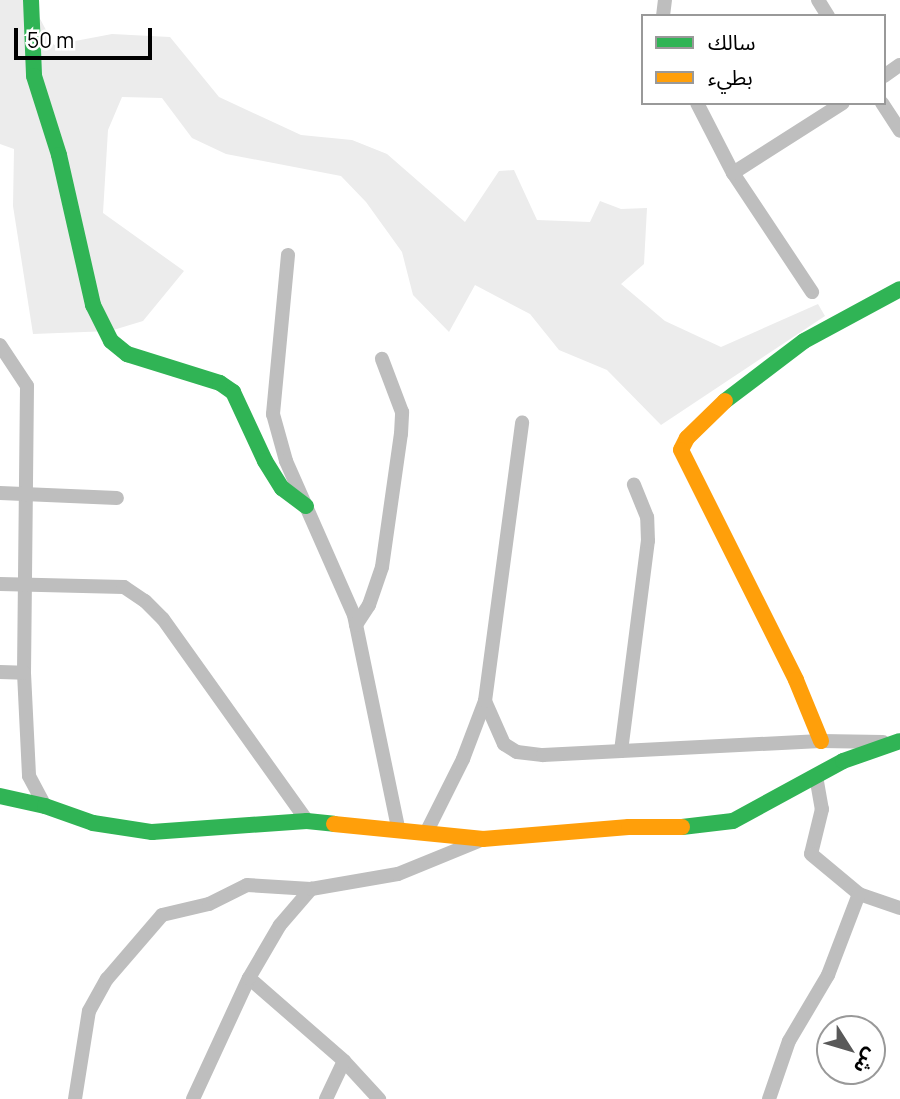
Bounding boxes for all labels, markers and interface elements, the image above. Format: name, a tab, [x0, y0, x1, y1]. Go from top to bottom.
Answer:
scale bar	[18, 14, 156, 58]
legend	[641, 14, 886, 105]
text: 50 m	[27, 26, 74, 54]
text: سالك	[708, 28, 755, 56]
text: بطيء	[708, 63, 753, 91]
north arrow	[816, 1015, 886, 1085]
text: ش	[848, 1043, 884, 1080]

